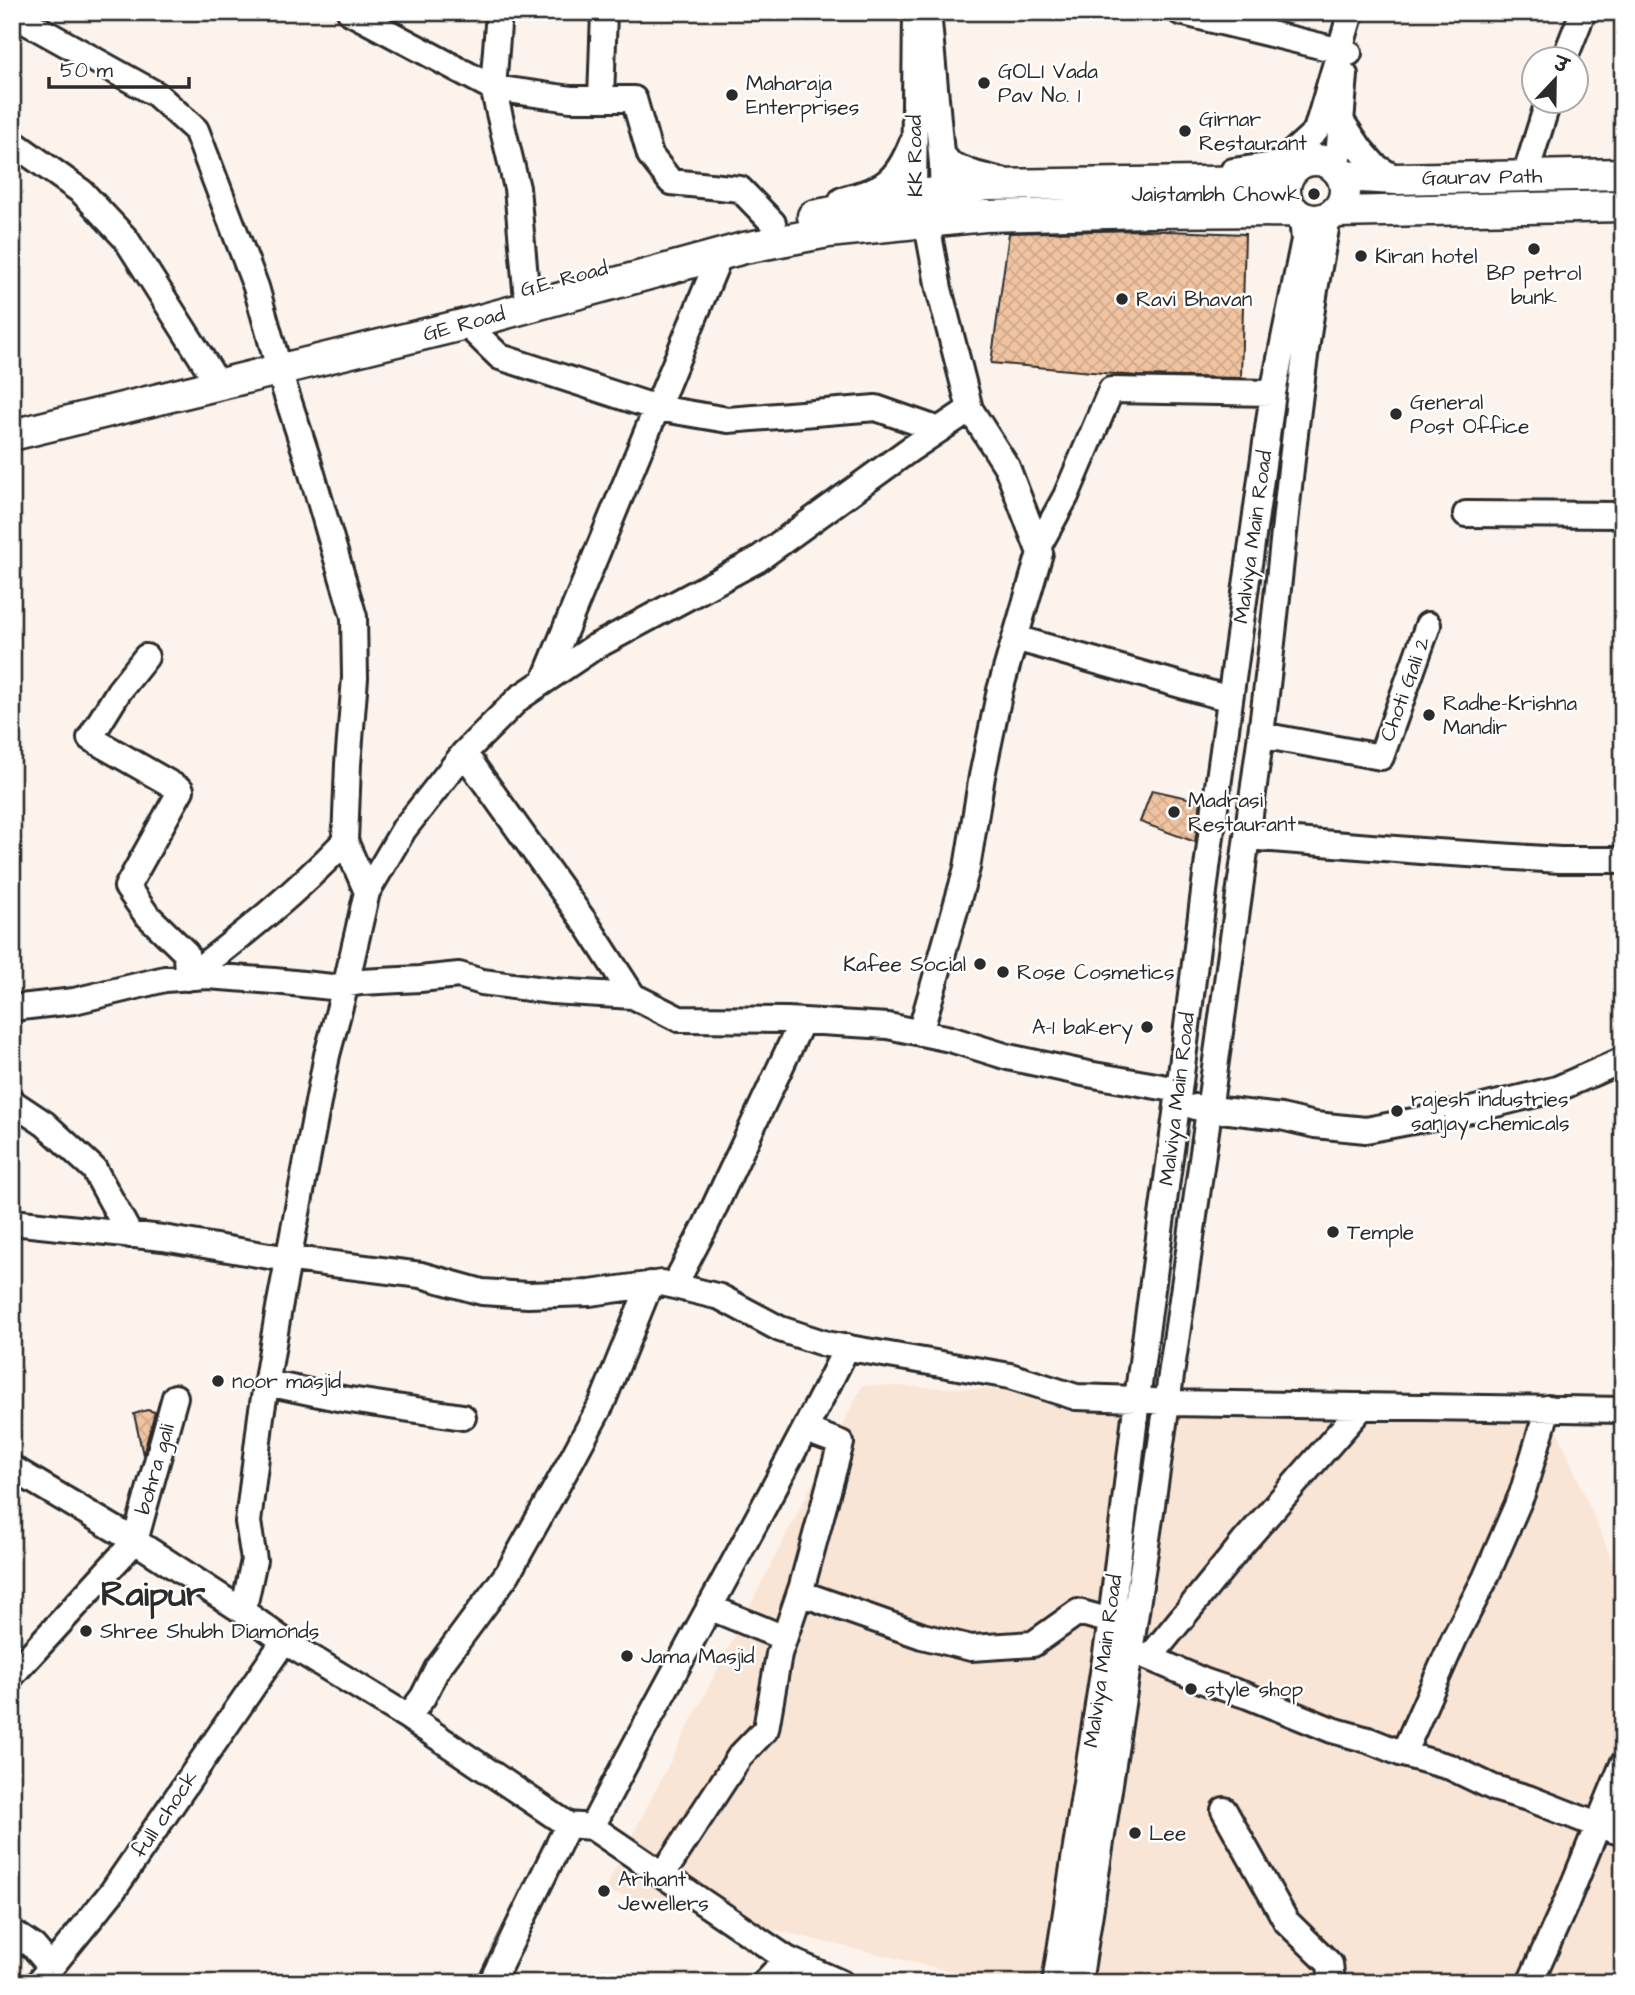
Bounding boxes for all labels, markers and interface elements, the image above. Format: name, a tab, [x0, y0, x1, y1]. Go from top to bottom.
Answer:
scale bar	[49, 46, 189, 90]
north arrow	[1520, 46, 1590, 116]
text: उ	[1548, 50, 1574, 81]
text: 50 m	[60, 56, 114, 85]
place label: GOLI Vada Pav No. 1	[998, 57, 1098, 110]
place label: Maharaja Enterprises	[746, 69, 859, 123]
marker: GOLI Vada Pav No. 1	[976, 75, 992, 91]
marker: Maharaja Enterprises	[724, 87, 740, 103]
place label: Girnar Restaurant	[1199, 105, 1307, 158]
street label: KK Road	[900, 114, 930, 197]
marker: Girnar Restaurant	[1177, 123, 1193, 139]
street label: Gaurav Path	[1422, 161, 1543, 193]
place label: Jaistambh Chowk	[1131, 180, 1300, 209]
marker: Jaistambh Chowk	[1306, 186, 1322, 202]
marker: BP petrol bunk	[1526, 241, 1542, 257]
place label: Kiran hotel	[1375, 242, 1477, 271]
marker: Kiran hotel	[1353, 248, 1369, 264]
street label: G.E. Road	[517, 253, 611, 305]
place label: BP petrol bunk	[1487, 259, 1581, 312]
place label: Ravi Bhavan	[1136, 285, 1252, 314]
marker: Ravi Bhavan	[1114, 291, 1130, 307]
street label: GE Road	[420, 299, 508, 349]
place label: General Post Office	[1410, 388, 1529, 441]
marker: General Post Office	[1388, 406, 1404, 422]
street label: Malviya Main Road	[1227, 448, 1282, 626]
street label: Choti Gali 2	[1373, 633, 1437, 745]
place label: Radhe-Krishna Mandir	[1443, 689, 1578, 742]
marker: Radhe-Krishna Mandir	[1421, 707, 1437, 723]
place label: Madrasi Restaurant	[1188, 786, 1296, 839]
marker: Madrasi Restaurant	[1166, 804, 1182, 820]
place label: Kafee Social	[843, 950, 966, 979]
marker: Kafee Social	[972, 956, 988, 972]
place label: Rose Cosmetics	[1017, 958, 1175, 987]
marker: Rose Cosmetics	[995, 964, 1011, 980]
street label: Malviya Main Road	[1152, 1010, 1204, 1188]
place label: A-1 bakery	[1032, 1013, 1133, 1044]
marker: A-1 bakery	[1139, 1019, 1155, 1035]
place label: rajesh industries sanjay chemicals	[1411, 1085, 1569, 1140]
marker: rajesh industries sanjay chemicals	[1389, 1103, 1405, 1119]
place label: Temple	[1347, 1218, 1414, 1248]
marker: Temple	[1325, 1224, 1341, 1240]
place label: noor masjid	[232, 1367, 342, 1396]
marker: noor masjid	[210, 1373, 226, 1389]
street label: bohra gali	[128, 1420, 184, 1518]
district label: Raipur	[101, 1570, 206, 1620]
street label: Malviya Main Road	[1077, 1572, 1132, 1750]
place label: Shree Shubh Diamonds	[100, 1617, 319, 1646]
marker: Shree Shubh Diamonds	[78, 1623, 94, 1639]
place label: Jama Masjid	[641, 1642, 755, 1671]
marker: Jama Masjid	[619, 1648, 635, 1664]
place label: style shop	[1205, 1675, 1303, 1706]
marker: style shop	[1183, 1681, 1199, 1697]
street label: full chock	[125, 1764, 205, 1863]
place label: Lee	[1149, 1819, 1186, 1848]
marker: Lee	[1127, 1825, 1143, 1841]
place label: Arihant Jewellers	[618, 1865, 709, 1918]
marker: Arihant Jewellers	[596, 1883, 612, 1899]

